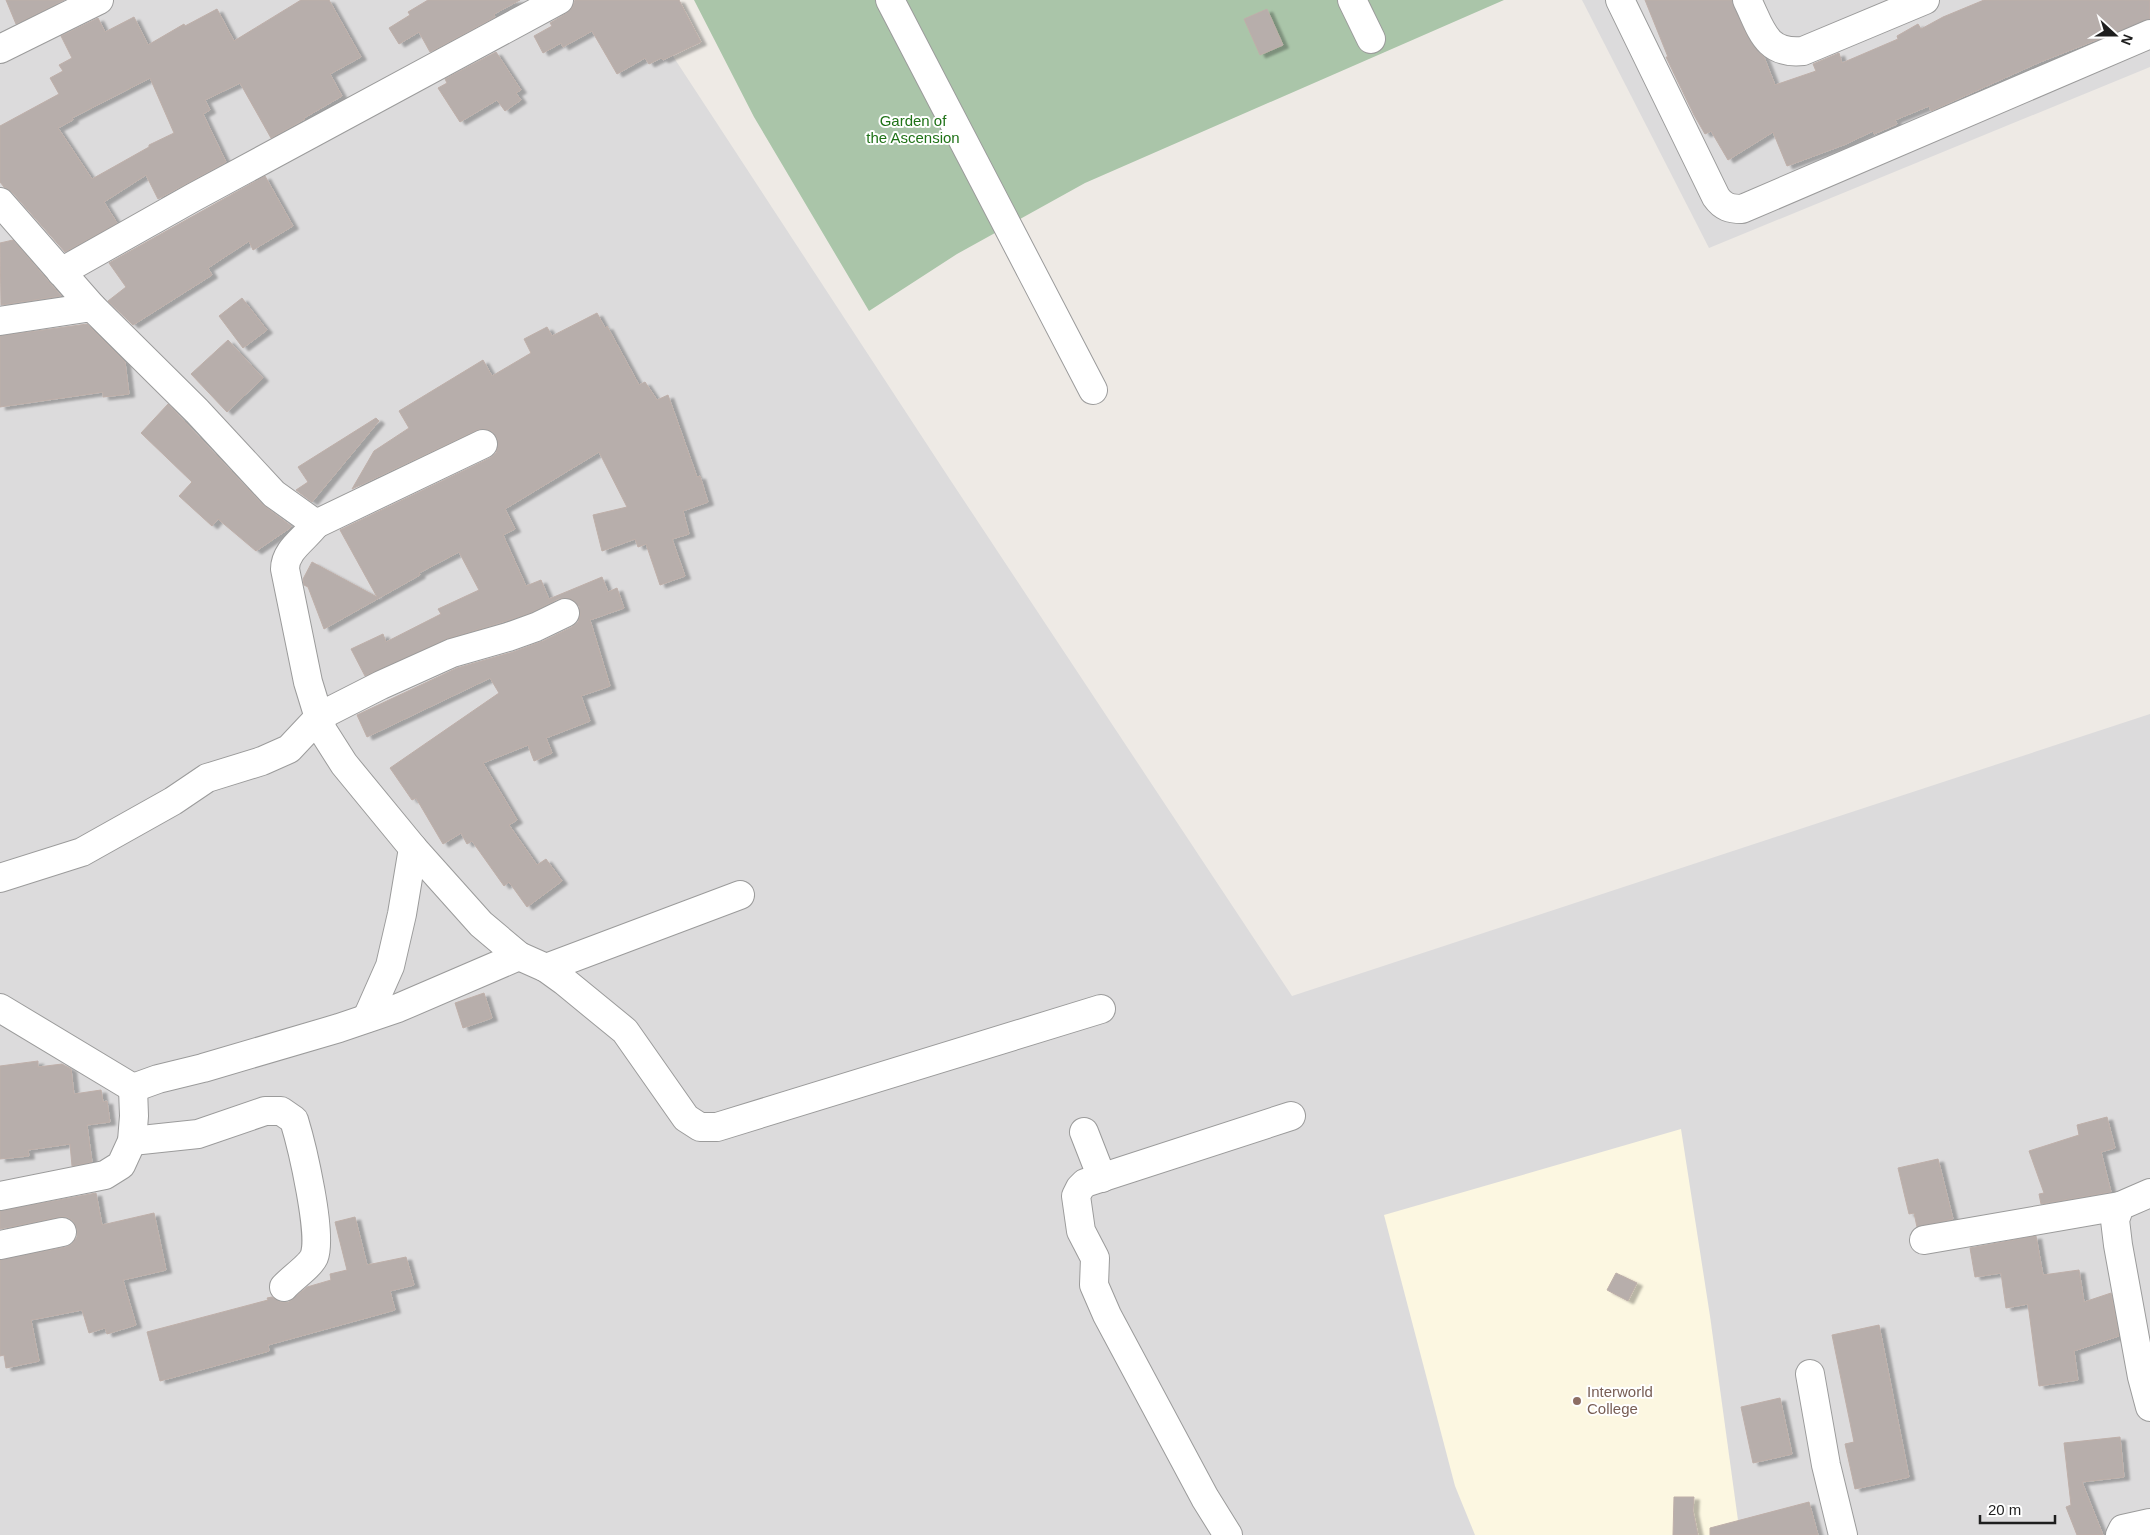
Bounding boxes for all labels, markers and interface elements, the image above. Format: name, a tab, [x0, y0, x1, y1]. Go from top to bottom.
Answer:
north arrow	[2090, 10, 2140, 60]
text: N	[2118, 32, 2136, 47]
park label: Garden of the Ascension	[866, 112, 960, 146]
place label: Interworld College	[1587, 1383, 1653, 1417]
marker: Interworld College	[1571, 1395, 1583, 1407]
scale bar	[1980, 1492, 2055, 1524]
text: 20 m	[1988, 1501, 2021, 1518]

